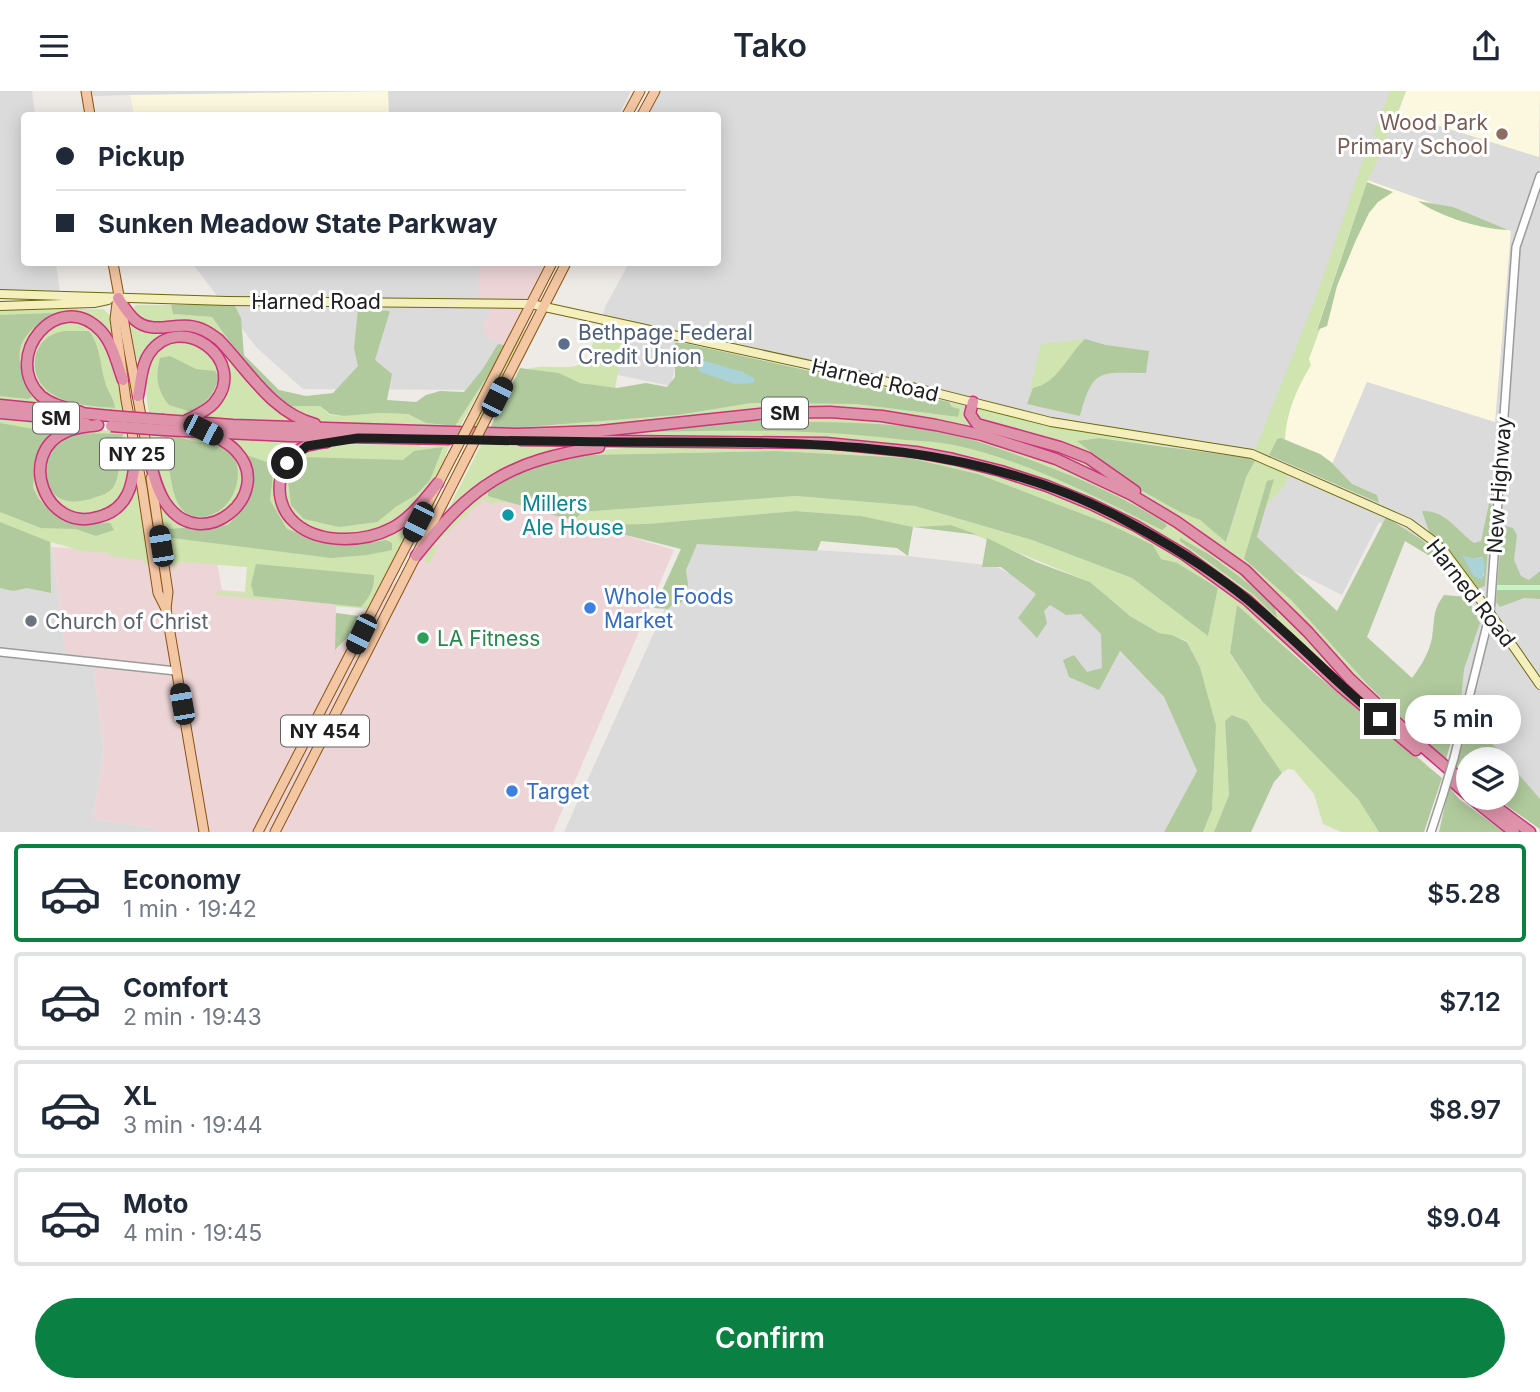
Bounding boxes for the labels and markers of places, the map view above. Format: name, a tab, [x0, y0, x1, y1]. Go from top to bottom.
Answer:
place label: Wood Park Primary School	[1337, 110, 1488, 159]
marker: Wood Park Primary School	[1494, 126, 1510, 142]
place label: Bethpage Federal Credit Union	[578, 320, 753, 369]
marker: Bethpage Federal Credit Union	[556, 336, 572, 352]
place label: Millers Ale House	[522, 491, 624, 540]
marker: Millers Ale House	[500, 507, 516, 523]
place label: Whole Foods Market	[604, 584, 734, 633]
marker: Whole Foods Market	[582, 600, 598, 616]
place label: Church of Christ	[45, 609, 208, 634]
marker: Church of Christ	[23, 613, 39, 629]
place label: LA Fitness	[437, 626, 540, 651]
marker: LA Fitness	[415, 630, 431, 646]
place label: Target	[526, 779, 589, 804]
marker: Target	[504, 783, 520, 799]

